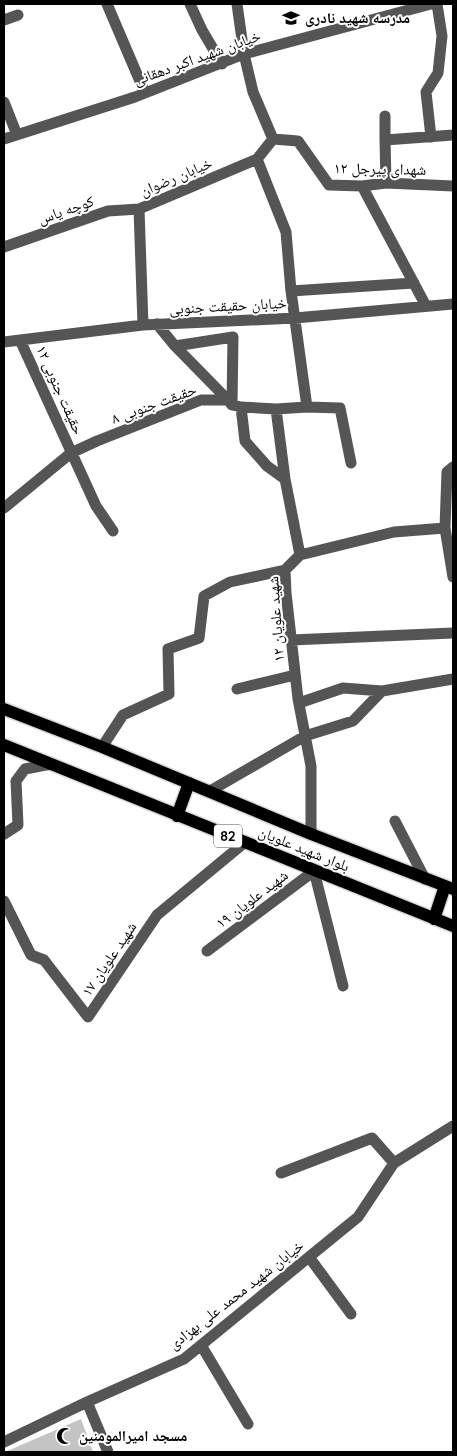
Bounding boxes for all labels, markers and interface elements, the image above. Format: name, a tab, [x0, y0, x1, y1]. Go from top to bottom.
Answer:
school or university icon: مدرسه شهید نادری	[281, 8, 301, 28]
place label: مدرسه شهید نادری	[305, 8, 410, 27]
street label: خیابان شهید اکبر دهقانی	[131, 26, 264, 90]
street label: خیابان رضوان	[137, 153, 216, 201]
street label: شهدای پیرجل ۱۲	[334, 158, 426, 180]
street label: کوچه یاس	[35, 191, 97, 229]
street label: خیابان حقیقت جنوبی	[169, 293, 288, 319]
street label: حقیقت جنوبی ۱۲	[31, 342, 89, 438]
street label: حقیقت جنوبی ۸	[109, 379, 200, 429]
street label: شهید علویان ۱۲	[263, 575, 289, 662]
street label: بلوار شهید علویان	[256, 822, 352, 876]
road number: 82	[214, 824, 242, 848]
street label: شهید علویان ۱۹	[212, 865, 292, 933]
street label: شهید علویان ۱۷	[77, 918, 141, 1000]
street label: خیابان شهید محمد علی بهزادی	[164, 1236, 308, 1354]
mosque icon: مسجد امیرالمومنین	[55, 1426, 75, 1446]
place label: مسجد امیرالمومنین	[79, 1426, 187, 1445]

